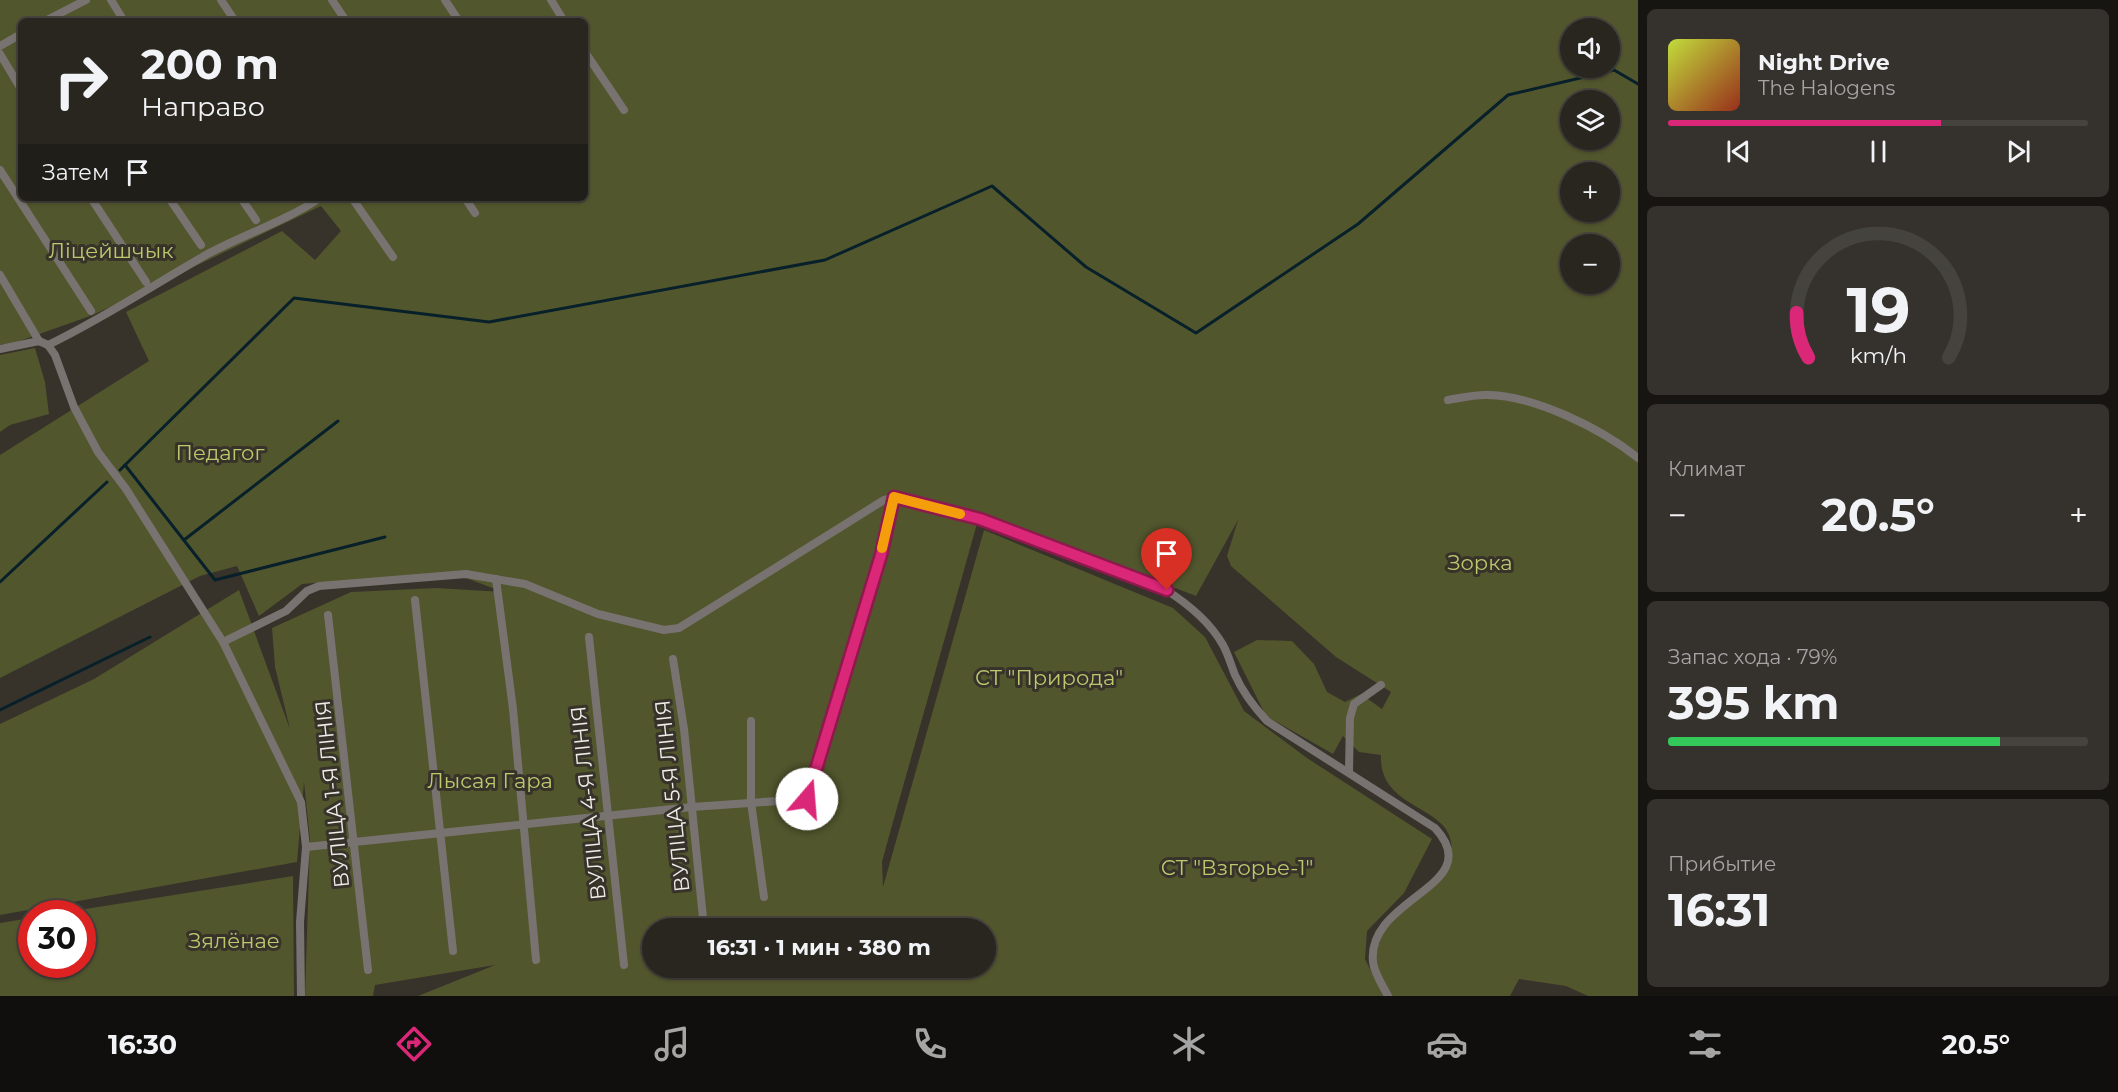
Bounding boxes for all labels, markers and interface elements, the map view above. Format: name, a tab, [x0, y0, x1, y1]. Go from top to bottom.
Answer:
map controls	[1560, 18, 1620, 294]
button: sound	[1560, 18, 1620, 78]
text: 200 m	[141, 38, 279, 90]
icon: right	[42, 42, 120, 120]
text: Night Drive	[1758, 49, 1890, 76]
text: The Halogens	[1758, 76, 1895, 100]
text: Направо	[141, 90, 265, 123]
button: layers	[1560, 90, 1620, 150]
icon: previous	[1722, 135, 1755, 168]
icon: pause	[1862, 135, 1895, 168]
icon: next	[2002, 135, 2035, 168]
icon: arrive	[121, 156, 154, 189]
text: Затем	[42, 159, 109, 186]
button: +	[1560, 162, 1620, 222]
button: −	[1560, 234, 1620, 294]
park label: Ліцейшчык	[49, 238, 173, 263]
text: 19	[1846, 272, 1910, 348]
text: km/h	[1849, 342, 1907, 368]
park label: Педагог	[176, 440, 264, 465]
text: Климат	[1668, 457, 1745, 481]
text: 20.5°	[1821, 487, 1935, 542]
text: −	[1668, 495, 1687, 535]
text: +	[2069, 495, 2088, 535]
pin	[1141, 528, 1192, 590]
icon: arrive	[1150, 537, 1183, 570]
park label: Зорка	[1447, 550, 1513, 575]
text: Запас хода · 79%	[1668, 645, 1837, 669]
park label: СТ "Природа"	[975, 665, 1123, 690]
text: 395 km	[1668, 675, 1839, 730]
street label: ВУЛІЦА 1-Я ЛІНІЯ	[310, 699, 354, 889]
street label: ВУЛІЦА 5-Я ЛІНІЯ	[649, 699, 695, 893]
street label: ВУЛІЦА 4-Я ЛІНІЯ	[565, 705, 611, 901]
position arrow	[775, 767, 839, 831]
park label: Лысая Гара	[427, 768, 553, 793]
text: Прибытие	[1668, 852, 1776, 876]
park label: СТ "Взгорье-1"	[1161, 855, 1313, 880]
text: 16:31	[1668, 882, 1770, 937]
speed limit sign: 30	[18, 900, 96, 978]
park label: Зялёнае	[188, 928, 280, 953]
text: 16:31 · 1 мин · 380 m	[707, 934, 931, 961]
icon: directions	[393, 1023, 435, 1065]
icon: music	[651, 1023, 693, 1065]
icon: phone	[909, 1023, 951, 1065]
icon: climate	[1168, 1023, 1210, 1065]
icon: car	[1426, 1023, 1468, 1065]
icon: filters	[1684, 1023, 1726, 1065]
text: 16:30	[108, 1028, 177, 1061]
text: 20.5°	[1942, 1028, 2010, 1061]

